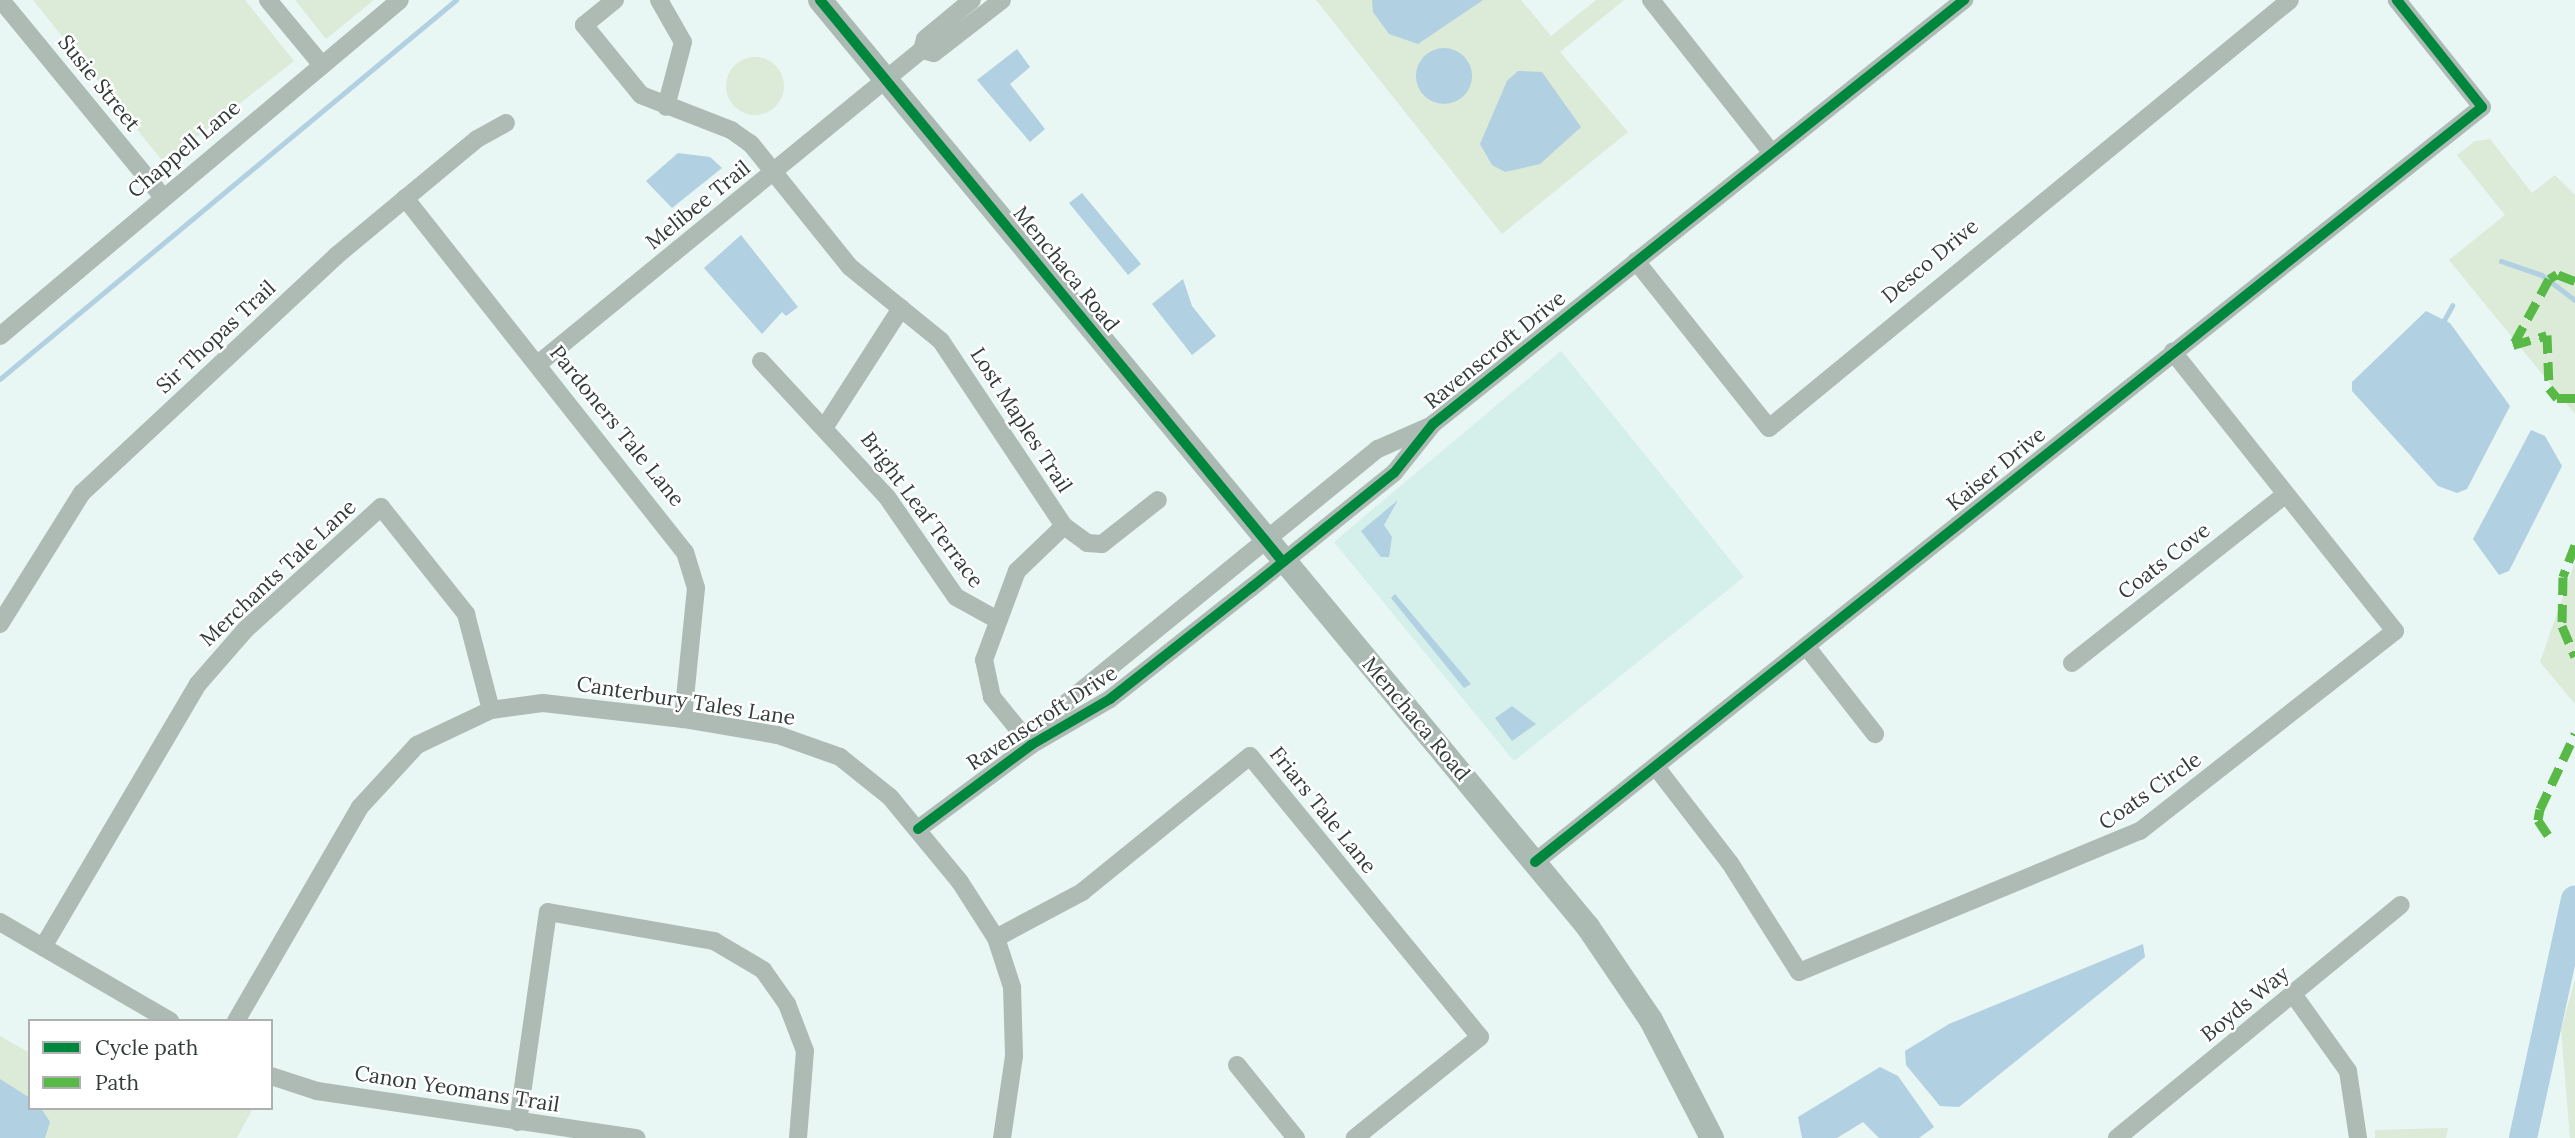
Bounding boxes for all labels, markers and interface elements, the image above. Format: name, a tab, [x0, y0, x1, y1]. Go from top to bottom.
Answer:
street label: Susie Street	[53, 30, 145, 136]
street label: Chappell Lane	[123, 95, 245, 203]
street label: Melibee Trail	[641, 155, 755, 255]
street label: Menchaca Road	[1008, 201, 1124, 337]
street label: Desco Drive	[1877, 213, 1983, 309]
street label: Sir Thopas Trail	[151, 275, 281, 399]
street label: Ravenscroft Drive	[1419, 285, 1571, 415]
street label: Pardoners Tale Lane	[544, 341, 690, 511]
street label: Lost Maples Trail	[965, 343, 1077, 497]
street label: Kaiser Drive	[1942, 422, 2050, 516]
street label: Bright Leaf Terrace	[855, 427, 989, 593]
street label: Merchants Tale Lane	[195, 494, 361, 652]
street label: Coats Cove	[2113, 517, 2215, 605]
street label: Menchaca Road	[1357, 652, 1475, 786]
street label: Ravenscroft Drive	[962, 660, 1122, 776]
street label: Canterbury Tales Lane	[575, 671, 797, 731]
street label: Friars Tale Lane	[1264, 742, 1382, 878]
street label: Coats Circle	[2094, 747, 2206, 835]
street label: Boyds Way	[2196, 961, 2294, 1047]
legend	[28, 1019, 273, 1110]
text: Cycle path	[95, 1034, 198, 1061]
street label: Canon Yeomans Trail	[353, 1060, 561, 1118]
text: Path	[95, 1069, 139, 1096]

